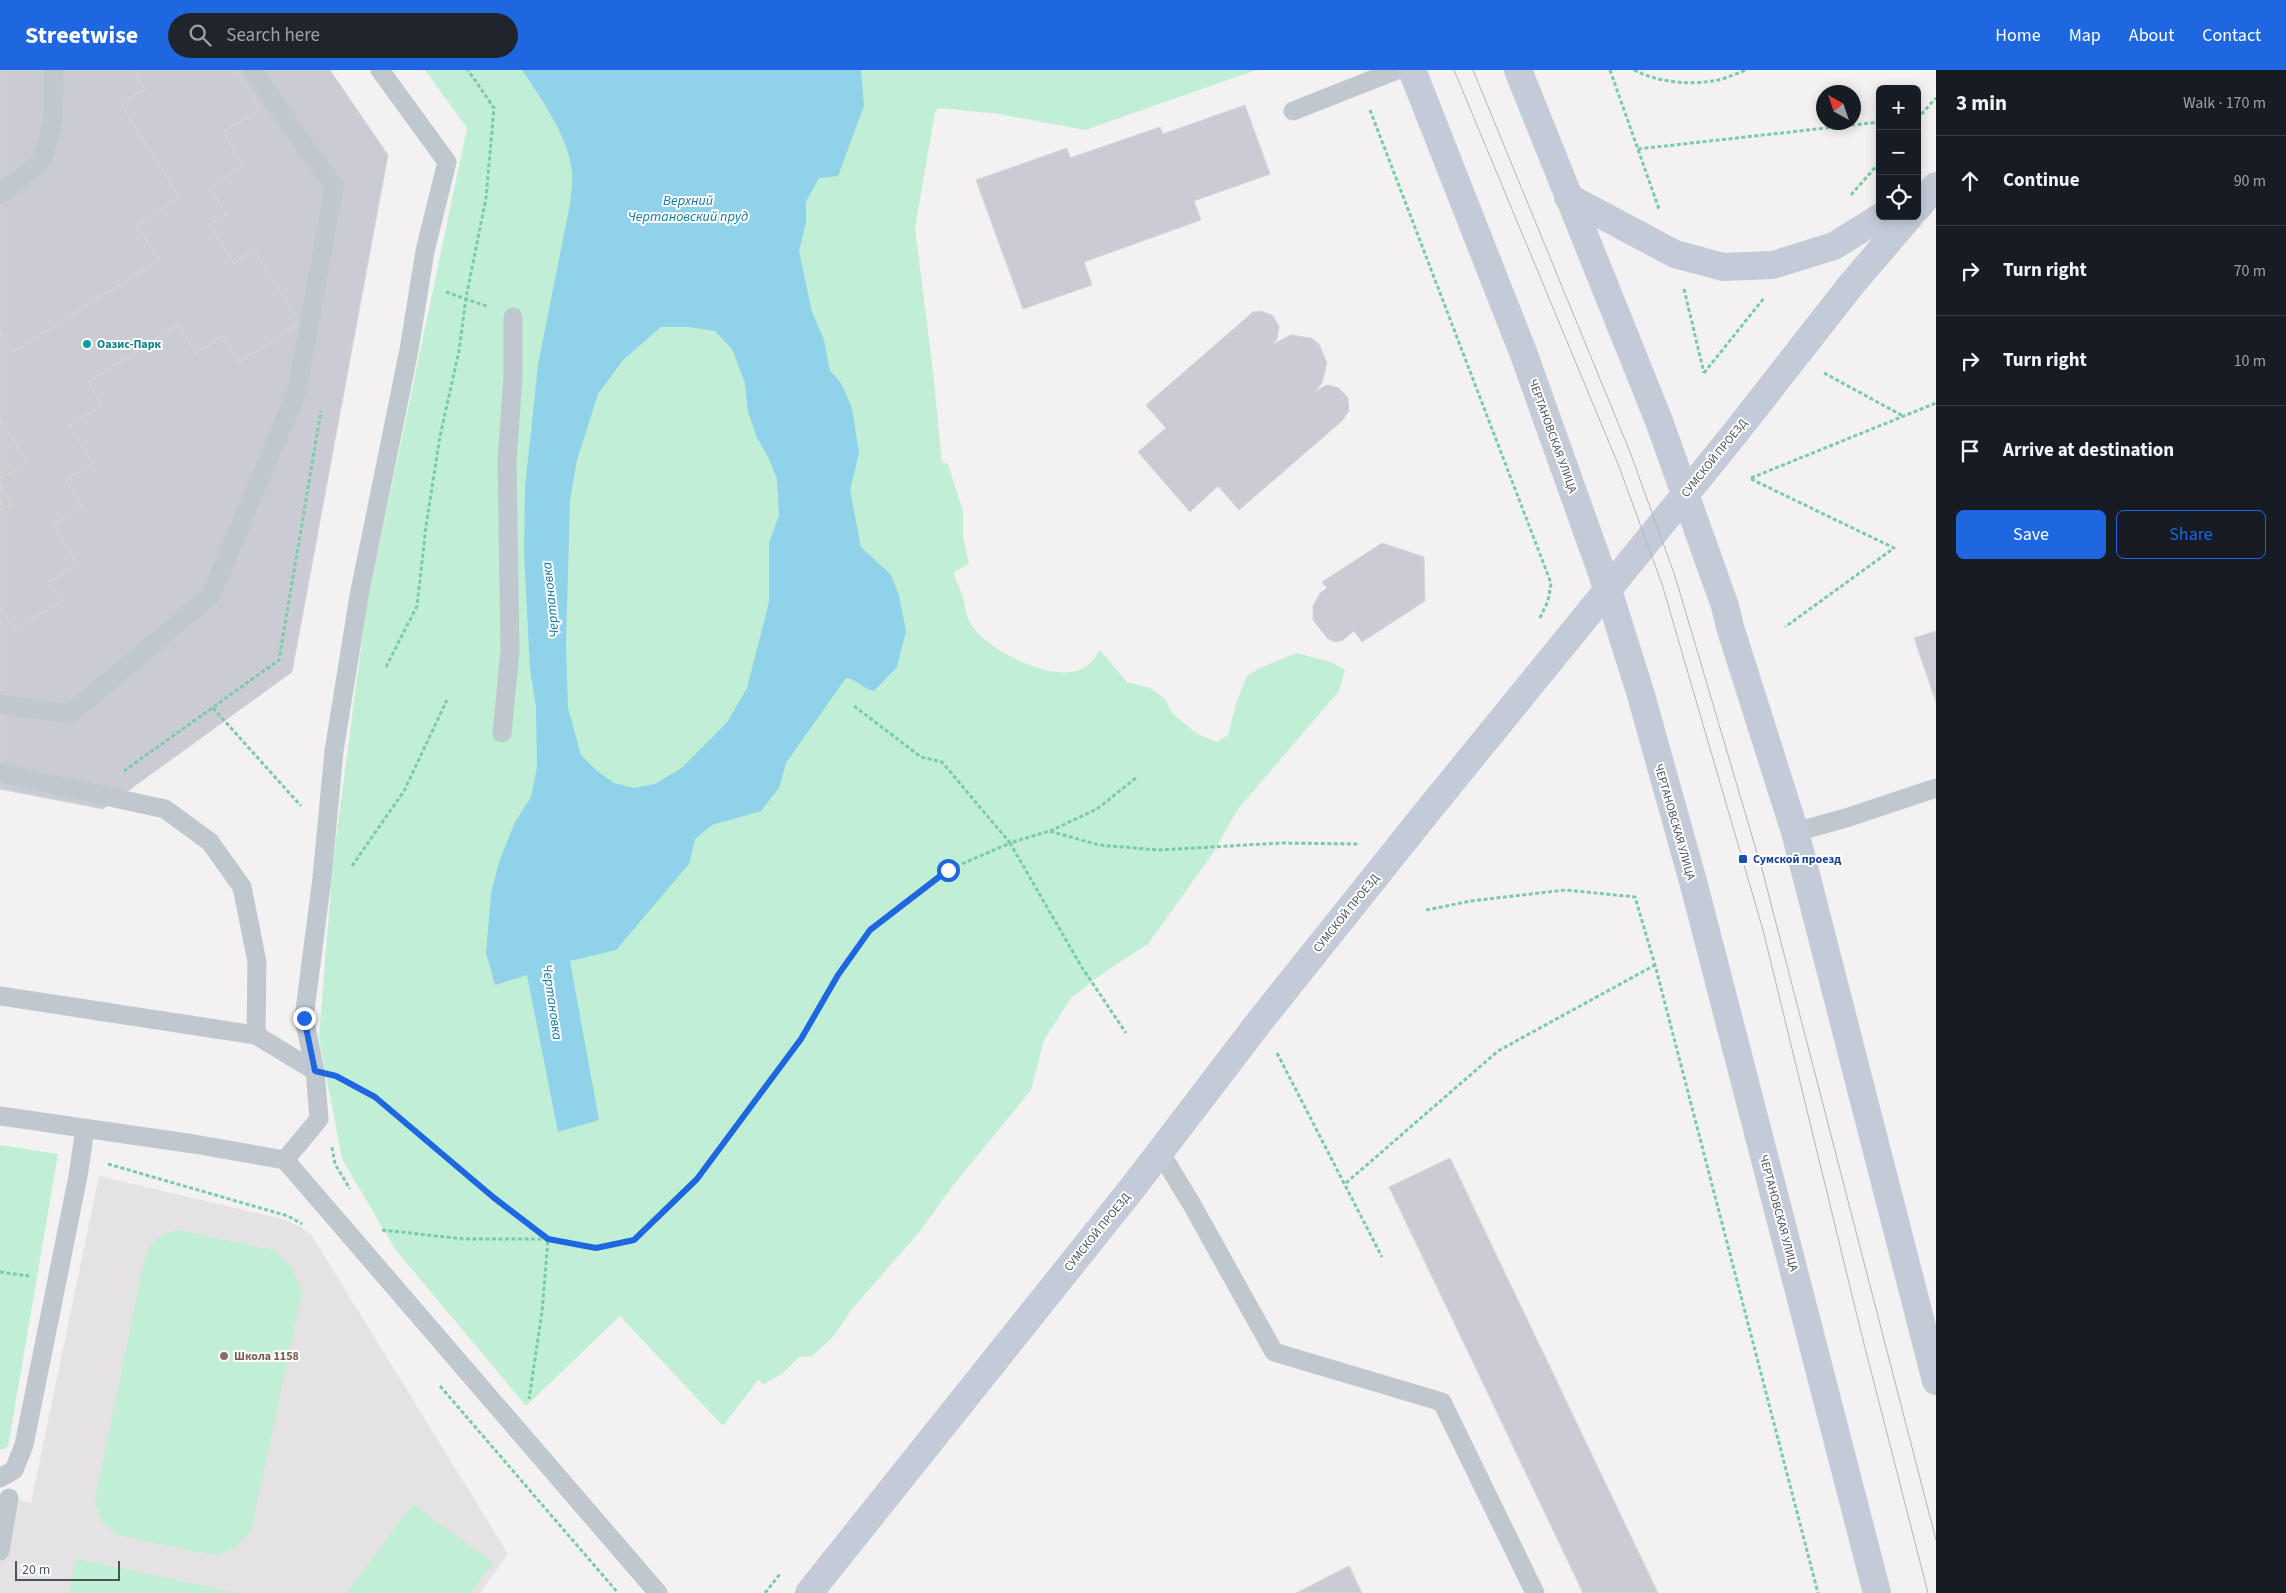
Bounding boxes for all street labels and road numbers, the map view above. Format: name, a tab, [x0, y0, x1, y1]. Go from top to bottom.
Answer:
street label: ЧЕРТАНОВСКАЯ УЛИЦА	[1524, 377, 1581, 496]
street label: СУМСКОЙ ПРОЕЗД	[1677, 415, 1752, 501]
street label: ЧЕРТАНОВСКАЯ УЛИЦА	[1650, 762, 1699, 883]
street label: СУМСКОЙ ПРОЕЗД	[1309, 870, 1384, 956]
street label: ЧЕРТАНОВСКАЯ УЛИЦА	[1755, 1153, 1802, 1274]
street label: СУМСКОЙ ПРОЕЗД	[1060, 1189, 1135, 1275]

